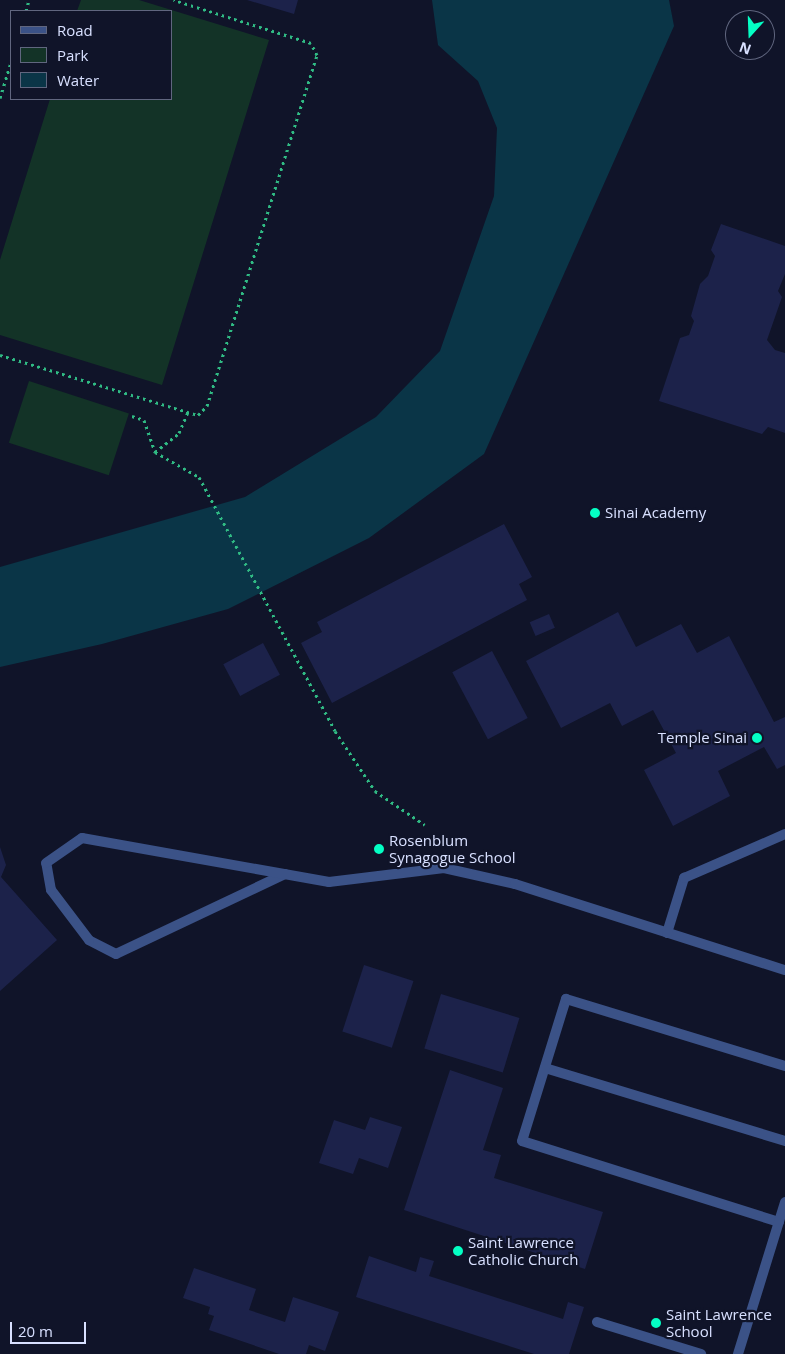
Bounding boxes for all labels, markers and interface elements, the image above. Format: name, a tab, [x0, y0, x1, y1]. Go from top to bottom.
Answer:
legend	[10, 10, 172, 100]
north arrow	[725, 10, 775, 60]
text: Road	[57, 20, 93, 40]
text: N	[736, 38, 754, 60]
text: Park	[57, 45, 88, 65]
text: Water	[57, 70, 99, 90]
place label: Sinai Academy	[605, 504, 706, 522]
marker: Sinai Academy	[589, 507, 601, 519]
place label: Temple Sinai	[658, 729, 747, 747]
marker: Temple Sinai	[751, 732, 763, 744]
place label: Rosenblum Synagogue School	[389, 831, 516, 866]
marker: Rosenblum Synagogue School	[373, 843, 385, 855]
place label: Saint Lawrence Catholic Church	[468, 1233, 578, 1268]
marker: Saint Lawrence Catholic Church	[452, 1245, 464, 1257]
place label: Saint Lawrence School	[666, 1305, 772, 1340]
scale bar	[12, 1312, 89, 1344]
marker: Saint Lawrence School	[650, 1317, 662, 1329]
text: 20 m	[18, 1321, 53, 1341]

